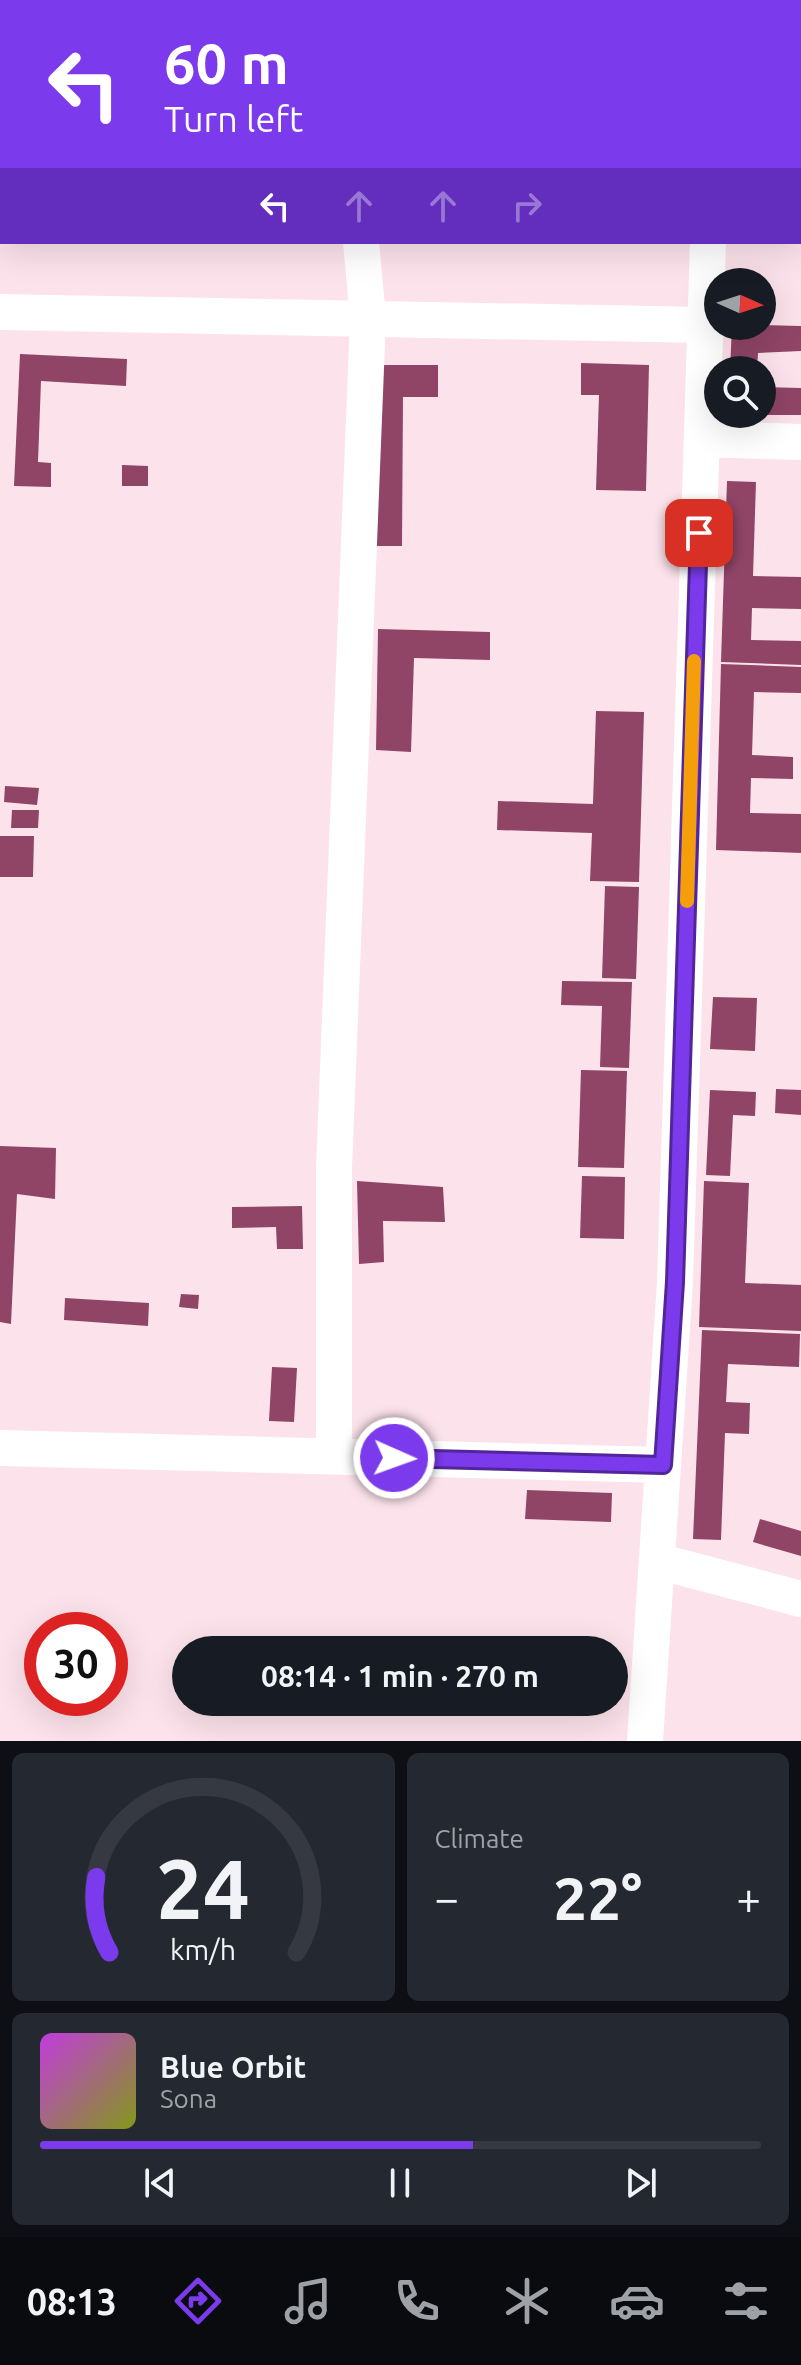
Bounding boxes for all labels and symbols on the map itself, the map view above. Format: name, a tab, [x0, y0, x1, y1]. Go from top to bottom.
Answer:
north arrow	[704, 268, 776, 340]
pin	[665, 499, 733, 567]
position arrow	[352, 1416, 436, 1500]
speed limit sign: 30	[24, 1612, 128, 1716]

